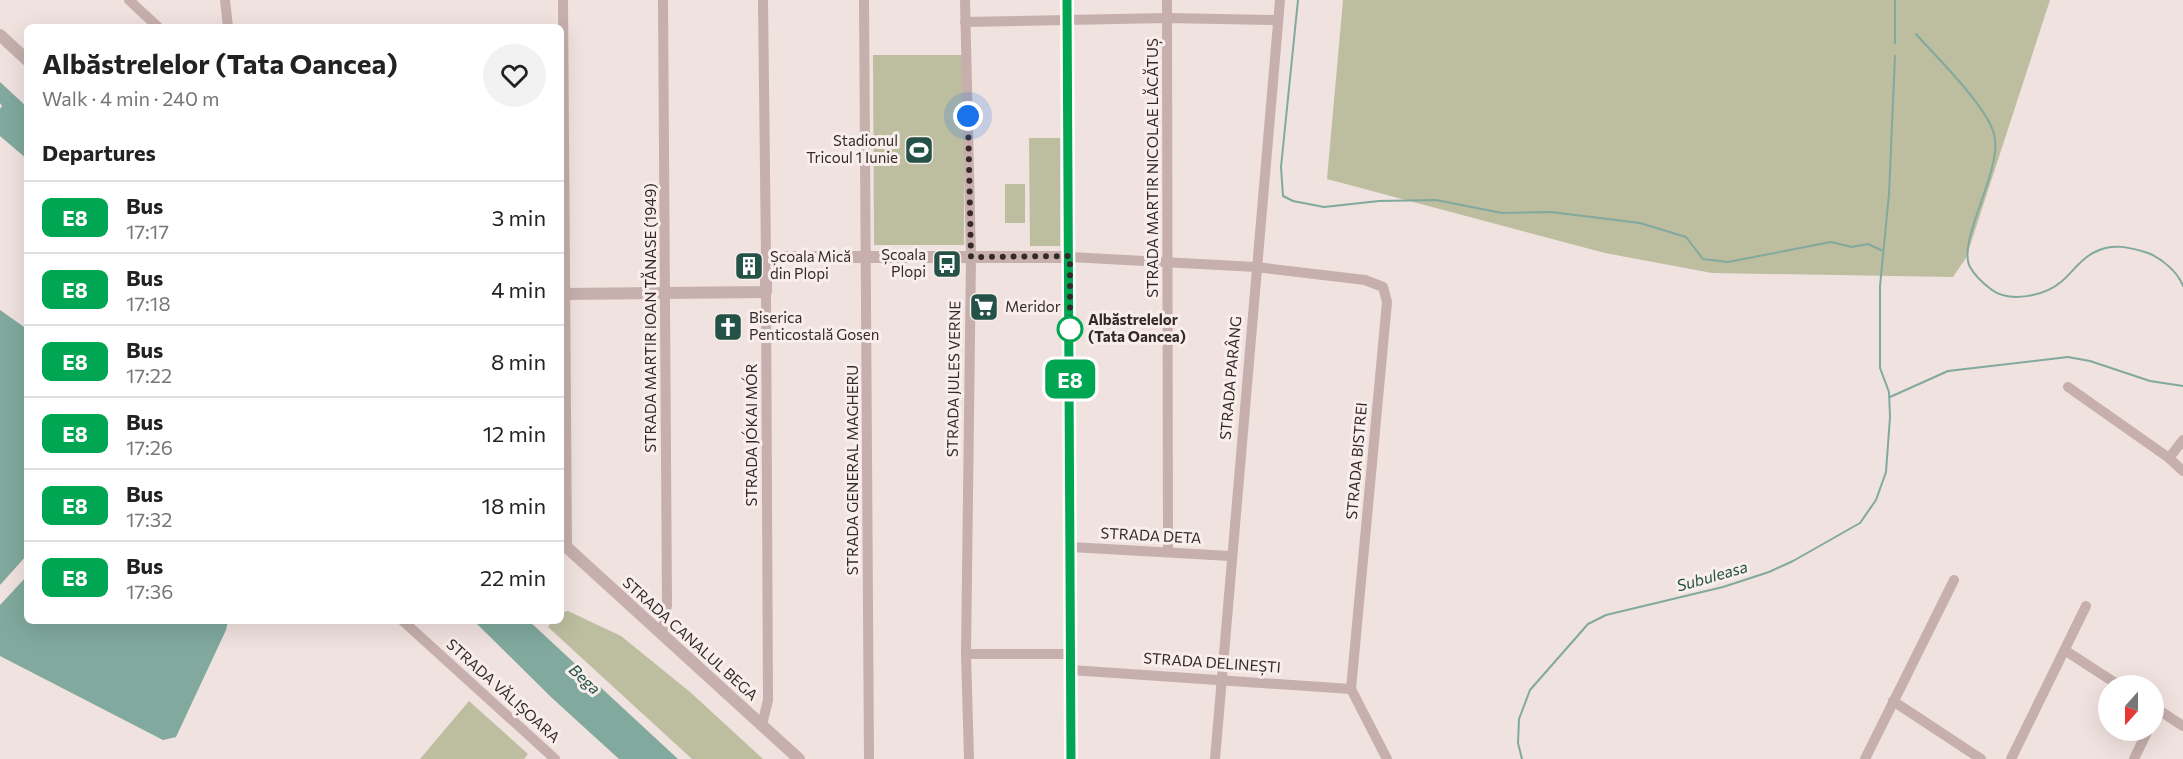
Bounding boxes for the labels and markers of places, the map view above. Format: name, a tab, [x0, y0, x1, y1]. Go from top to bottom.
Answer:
place label: Stadionul Tricoul 1 Iunie	[806, 131, 898, 166]
sports icon: Stadionul Tricoul 1 Iunie	[903, 134, 935, 166]
place label: Școala Plopi	[881, 245, 926, 280]
place label: Școala Mică din Plopi	[770, 247, 851, 282]
bus stop icon: Școala Plopi	[931, 248, 963, 280]
building icon: Școala Mică din Plopi	[733, 250, 765, 282]
supermarket icon: Meridor	[968, 291, 1000, 323]
place label: Meridor	[1005, 297, 1061, 315]
place label: Biserica Penticostală Gosen	[749, 308, 879, 343]
place label: Albăstrelelor (Tata Oancea)	[1088, 310, 1186, 345]
church icon: Biserica Penticostală Gosen	[712, 311, 744, 343]
marker: Albăstrelelor (Tata Oancea)	[1057, 316, 1083, 342]

